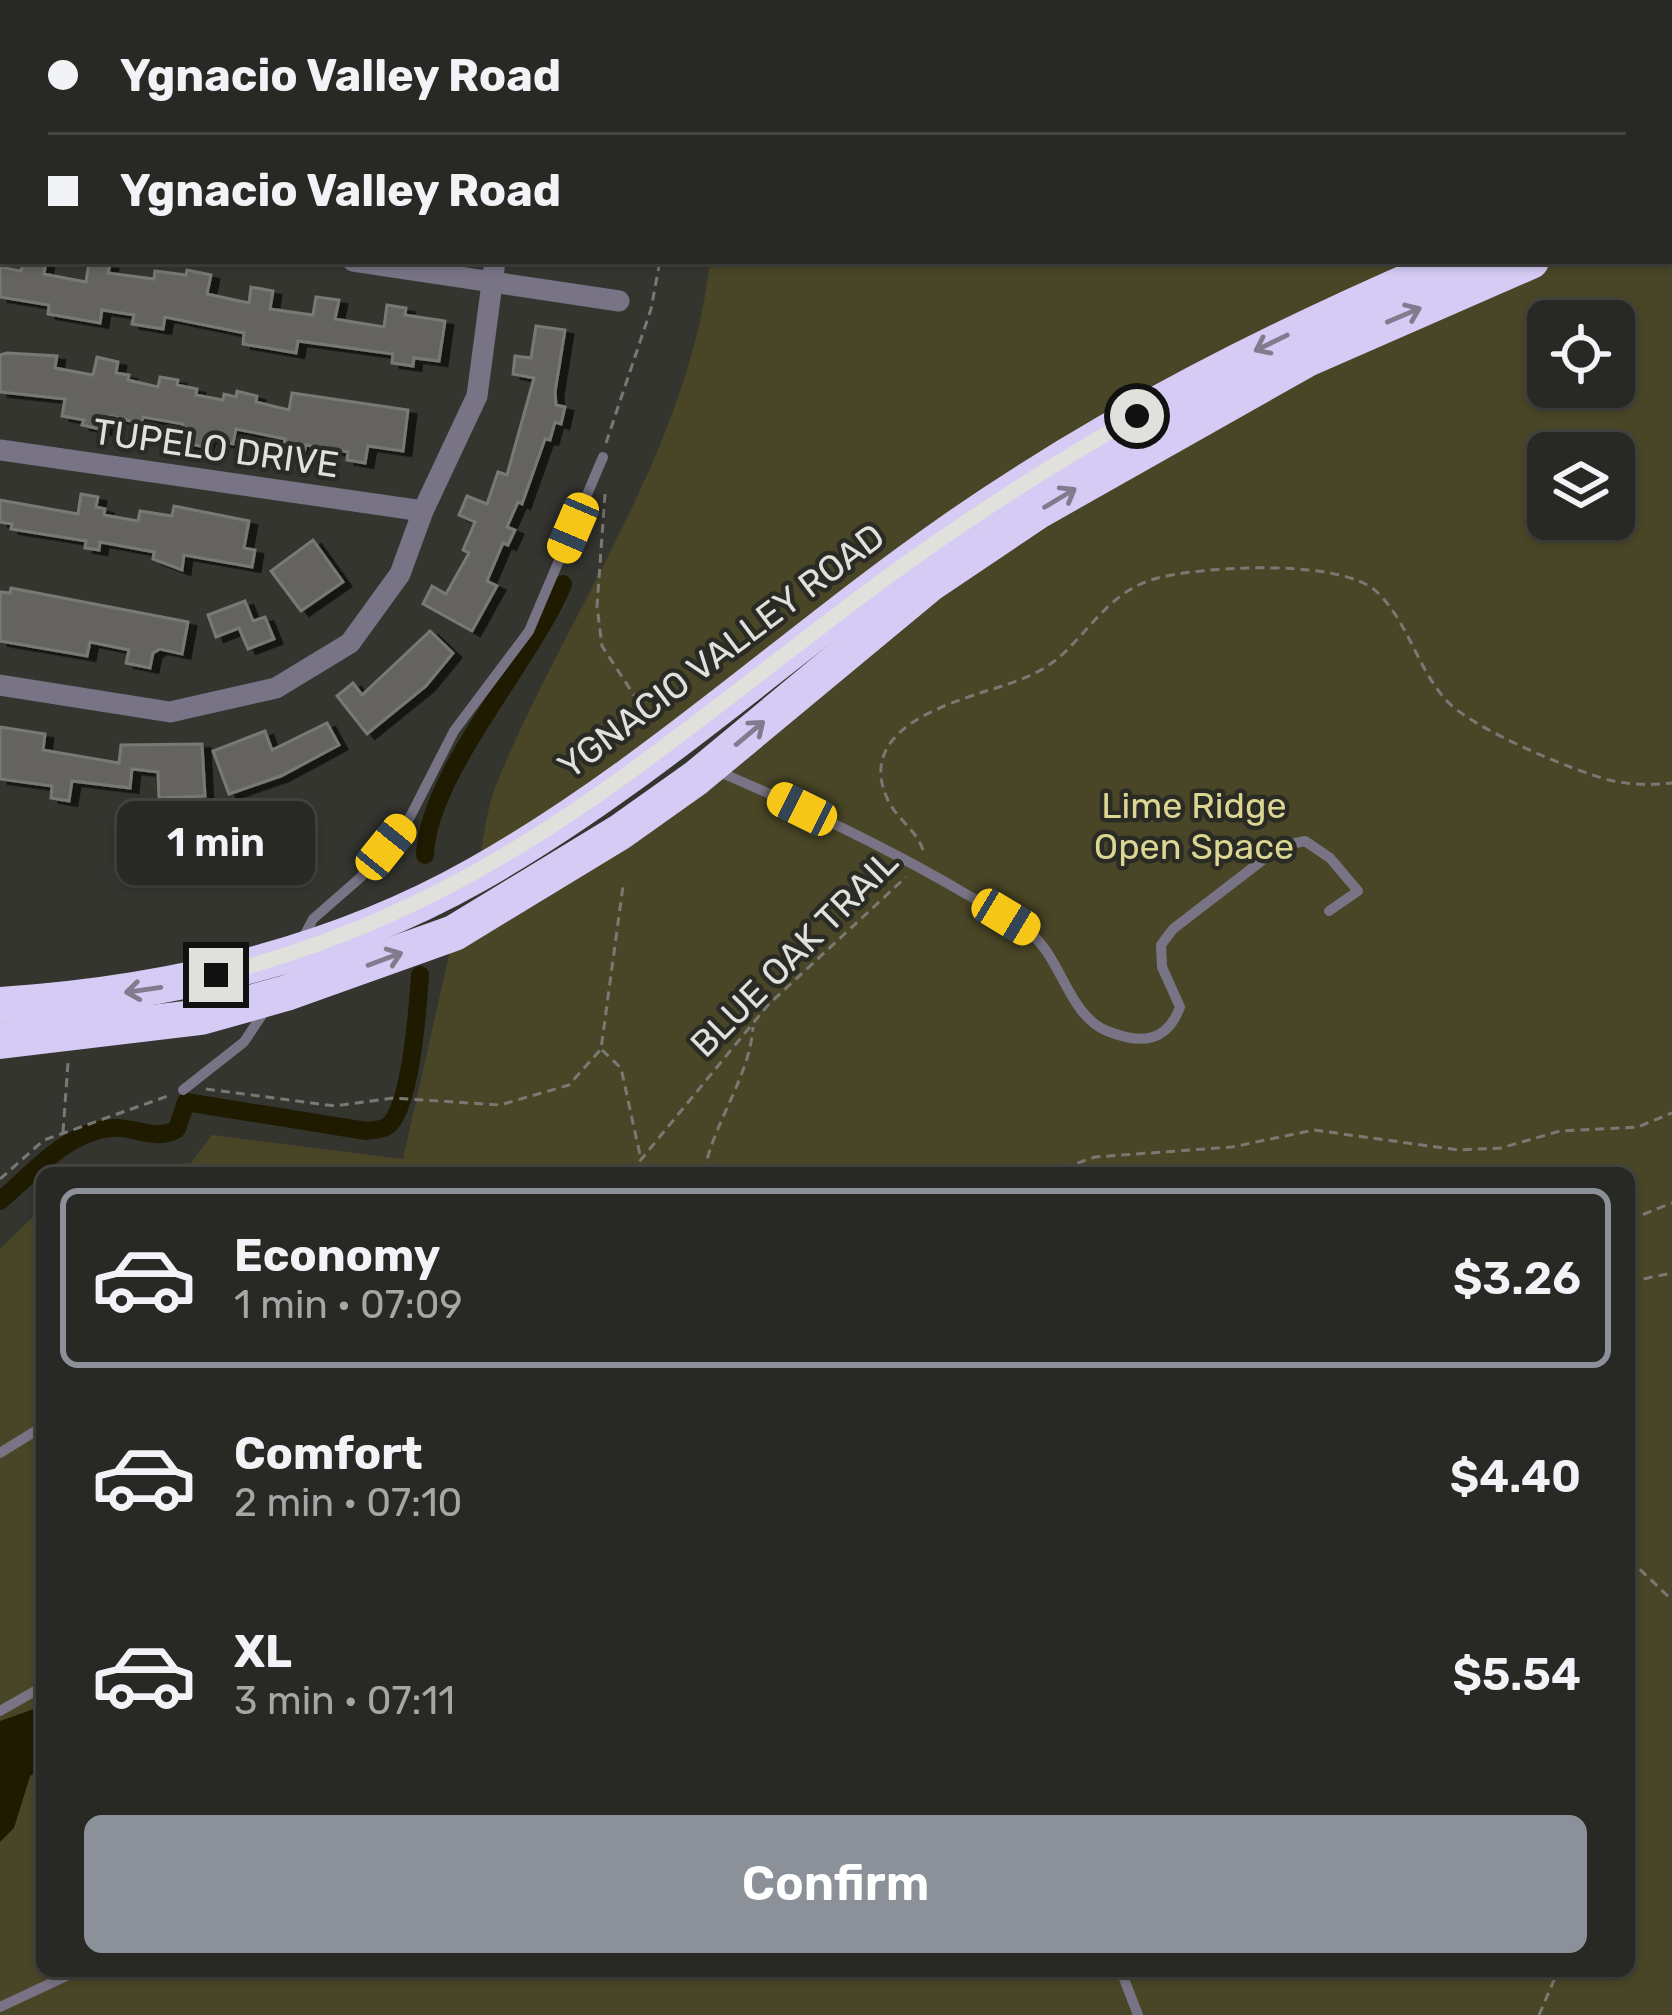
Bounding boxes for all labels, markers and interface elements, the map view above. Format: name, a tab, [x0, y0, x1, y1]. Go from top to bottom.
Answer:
text: Ygnacio Valley Road	[120, 49, 561, 102]
text: Ygnacio Valley Road	[120, 164, 561, 217]
map controls	[1527, 300, 1635, 540]
button: locate	[1527, 300, 1635, 408]
one-way arrow	[1386, 302, 1422, 324]
one-way arrow	[1254, 333, 1289, 356]
route start	[1110, 389, 1164, 443]
street label: TUPELO DRIVE	[90, 409, 342, 487]
button: layers	[1527, 432, 1635, 540]
one-way arrow	[1042, 485, 1077, 509]
car	[542, 488, 604, 568]
street label: YGNACIO VALLEY ROAD	[549, 514, 893, 788]
one-way arrow	[734, 720, 765, 747]
car	[762, 777, 842, 841]
park label: Lime Ridge Open Space	[1094, 784, 1294, 868]
callout: 1 min	[117, 801, 315, 885]
car	[349, 808, 423, 886]
text: 1 min	[167, 820, 265, 866]
street label: BLUE OAK TRAIL	[681, 840, 907, 1066]
car	[966, 883, 1046, 951]
one-way arrow	[365, 946, 402, 968]
route end	[189, 948, 243, 1002]
one-way arrow	[125, 979, 164, 1002]
icon: car	[90, 1224, 198, 1332]
text: Economy	[234, 1229, 440, 1282]
text: $3.26	[1453, 1252, 1581, 1305]
text: 1 min · 07:09	[234, 1282, 463, 1328]
icon: car	[90, 1422, 198, 1530]
text: Comfort	[234, 1427, 423, 1480]
text: $4.40	[1450, 1450, 1581, 1503]
text: 2 min · 07:10	[234, 1480, 462, 1526]
icon: car	[90, 1620, 198, 1728]
text: XL	[234, 1625, 292, 1678]
text: $5.54	[1452, 1648, 1581, 1701]
text: 3 min · 07:11	[234, 1678, 455, 1724]
button: Confirm	[84, 1815, 1587, 1953]

